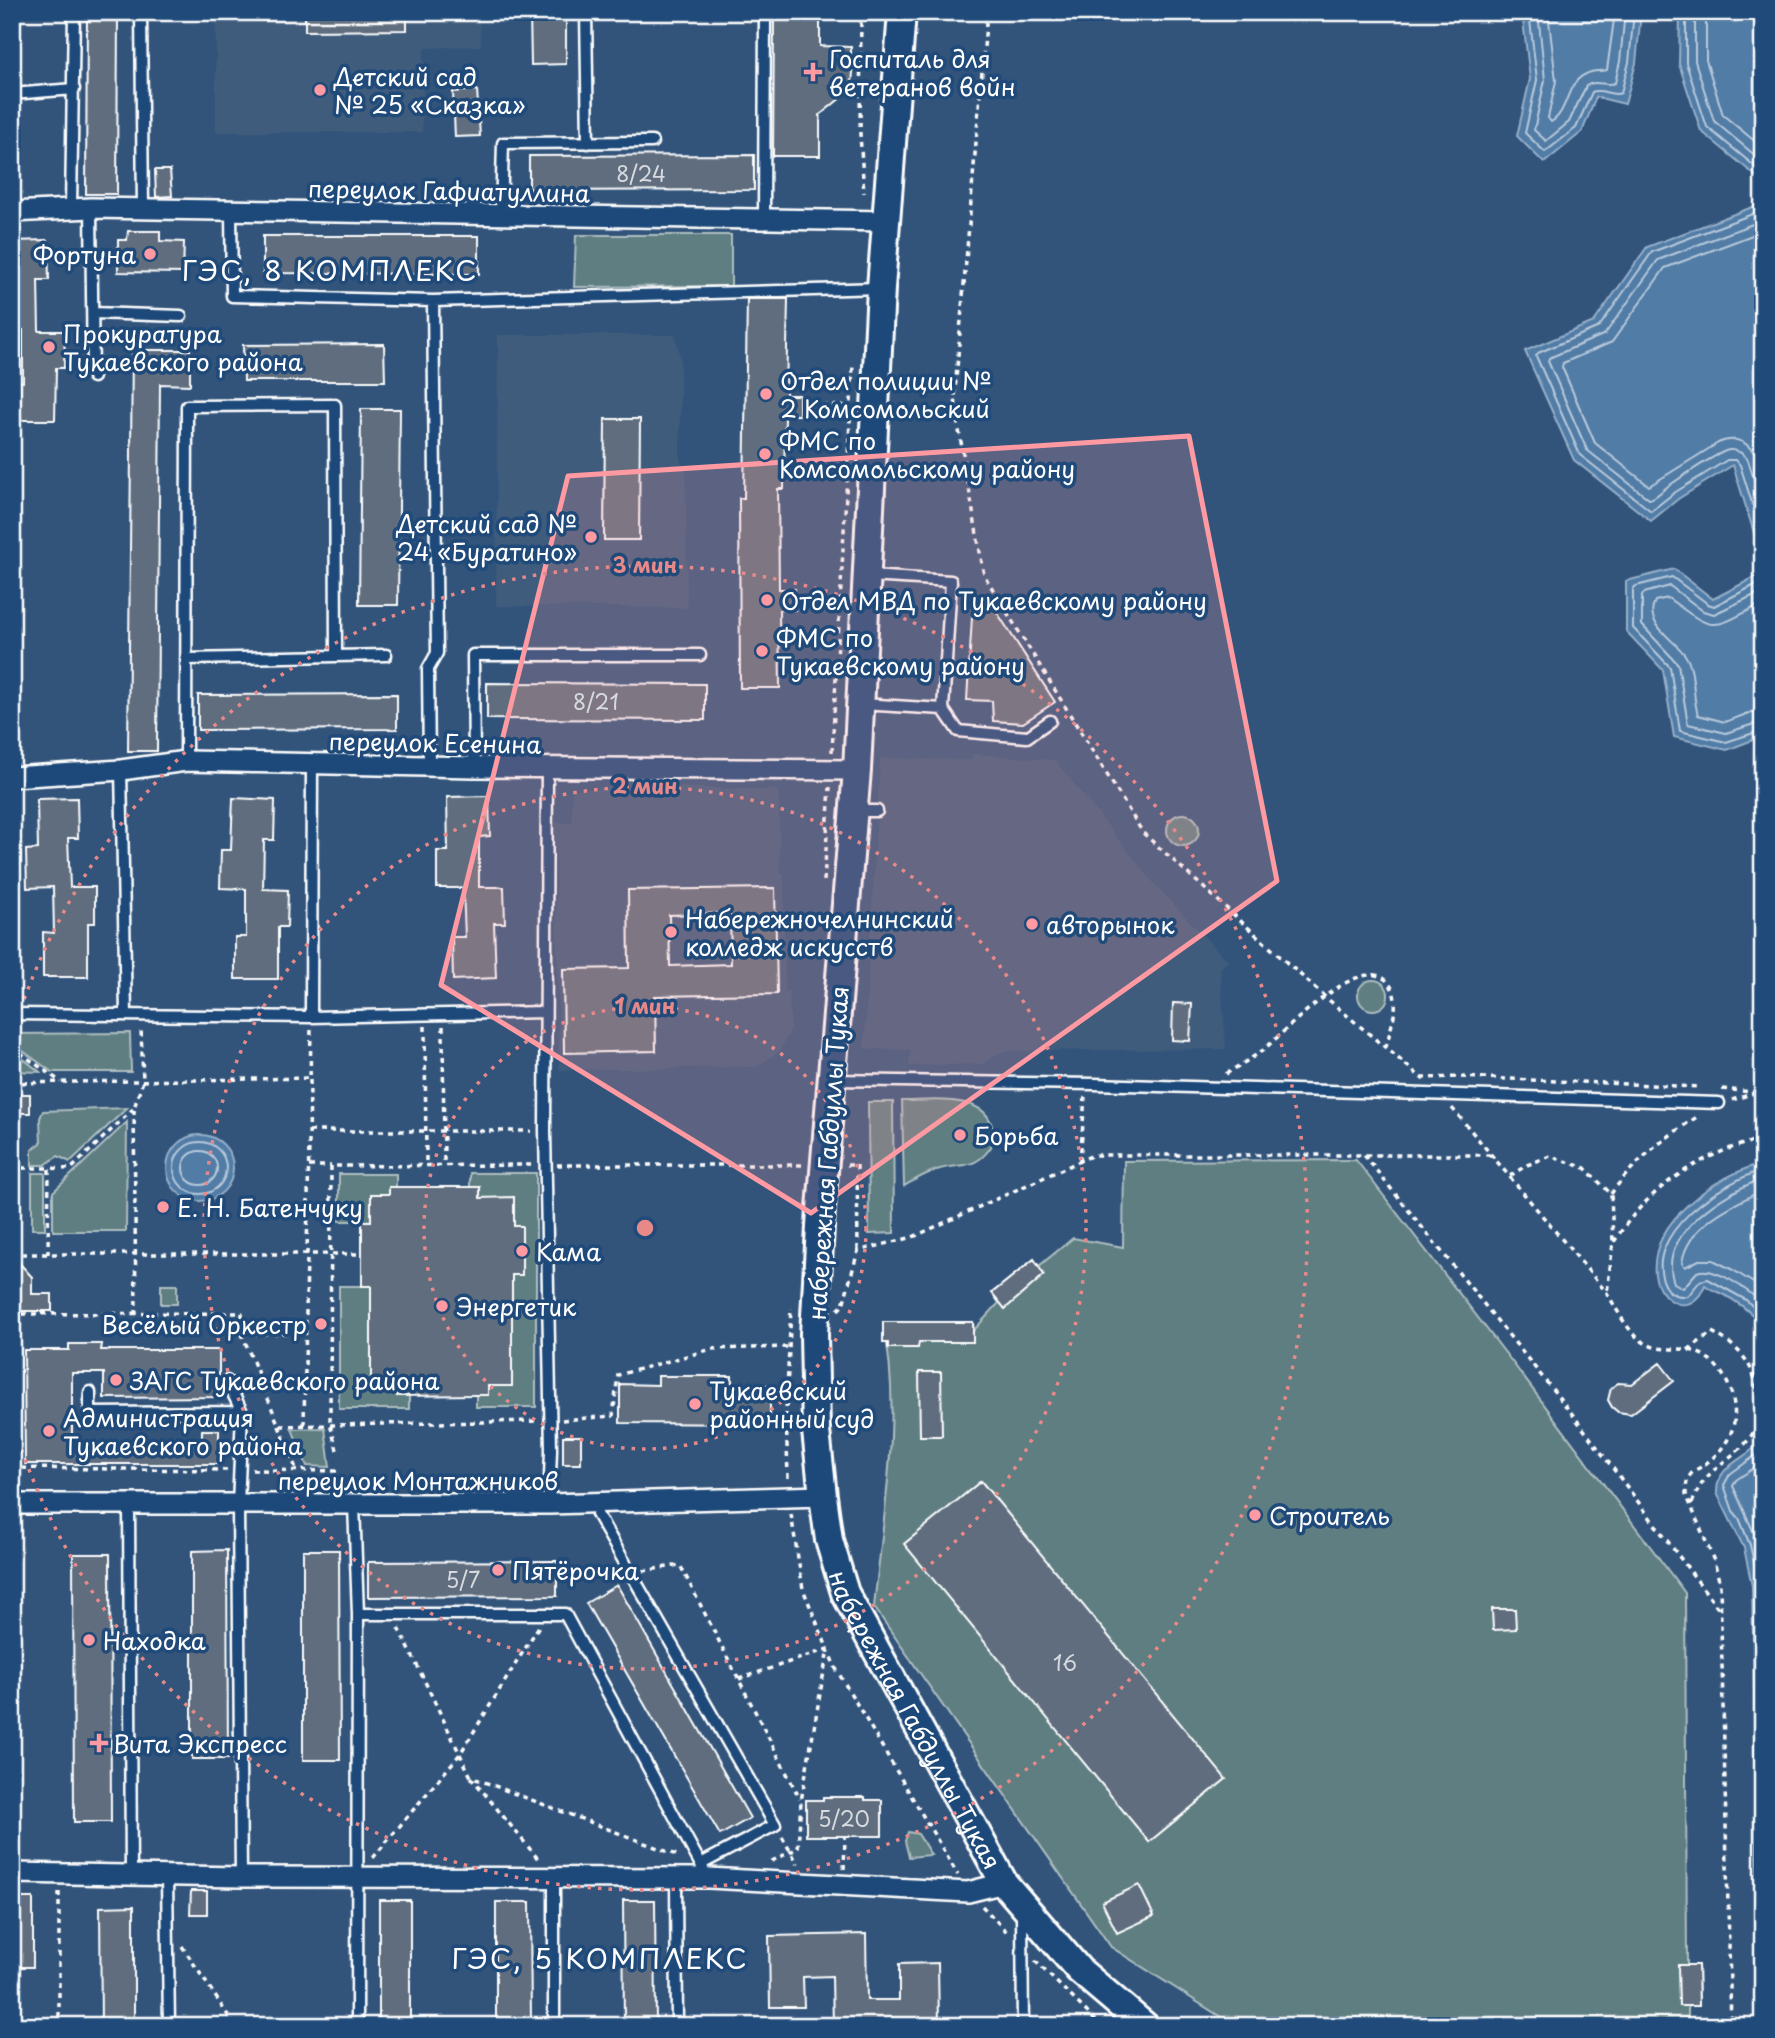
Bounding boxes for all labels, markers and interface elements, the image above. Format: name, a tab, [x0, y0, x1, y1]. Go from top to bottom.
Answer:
place label: Госпиталь для ветеранов войн	[829, 40, 1016, 104]
place label: Детский сад № 25 «Сказка»	[333, 58, 525, 122]
marker: Госпиталь для ветеранов войн	[803, 62, 823, 82]
marker: Детский сад № 25 «Сказка»	[312, 82, 328, 98]
house number: 8/24	[616, 157, 666, 189]
street label: переулок Гафиатуллина	[308, 170, 590, 210]
place label: Фортуна	[33, 236, 136, 272]
marker: Фортуна	[142, 246, 158, 262]
district label: ГЭС, 8 КОМПЛЕКС	[181, 248, 479, 291]
place label: Прокуратура Тукаевского района	[63, 315, 303, 379]
marker: Прокуратура Тукаевского района	[41, 339, 57, 355]
place label: Отдел полиции № 2 Комсомольский	[780, 362, 992, 426]
marker: Отдел полиции № 2 Комсомольский	[758, 386, 774, 402]
place label: ФМС по Комсомольскому району	[779, 422, 1075, 486]
marker: ФМС по Комсомольскому району	[757, 446, 773, 462]
place label: Детский сад № 24 «Буратино»	[395, 505, 577, 569]
marker: Детский сад № 24 «Буратино»	[583, 529, 599, 545]
text: 3 мин	[613, 548, 677, 580]
place label: Отдел МВД по Тукаевскому району	[781, 582, 1207, 618]
marker: Отдел МВД по Тукаевскому району	[759, 592, 775, 608]
place label: ФМС по Тукаевскому району	[776, 619, 1025, 683]
marker: ФМС по Тукаевскому району	[754, 643, 770, 659]
house number: 8/21	[573, 685, 619, 717]
street label: переулок Есенина	[328, 722, 542, 762]
text: 2 мин	[612, 769, 678, 801]
place label: Набережночелнинский колледж искусств	[685, 900, 954, 964]
place label: авторынок	[1046, 906, 1175, 942]
marker: авторынок	[1024, 916, 1040, 932]
marker: Набережночелнинский колледж искусств	[663, 924, 679, 940]
street label: набережная Габдуллы Тукая	[797, 985, 857, 1321]
text: 1 мин	[615, 989, 675, 1021]
place label: Борьба	[974, 1117, 1058, 1153]
marker: Борьба	[952, 1127, 968, 1143]
place label: Е. Н. Батенчуку	[177, 1189, 363, 1225]
marker: Е. Н. Батенчуку	[155, 1199, 171, 1215]
centre of rings	[633, 1216, 657, 1240]
place label: Кама	[536, 1233, 601, 1269]
marker: Кама	[514, 1243, 530, 1259]
place label: Энергетик	[456, 1288, 577, 1324]
marker: Энергетик	[434, 1298, 450, 1314]
place label: Весёлый Оркестр	[102, 1306, 307, 1342]
marker: Весёлый Оркестр	[313, 1316, 329, 1332]
place label: ЗАГС Тукаевского района	[129, 1362, 440, 1398]
marker: ЗАГС Тукаевского района	[108, 1372, 124, 1388]
place label: Тукаевский районный суд	[709, 1372, 874, 1436]
marker: Тукаевский районный суд	[687, 1396, 703, 1412]
place label: Администрация Тукаевского района	[63, 1399, 303, 1463]
marker: Администрация Тукаевского района	[41, 1423, 57, 1439]
street label: переулок Монтажников	[278, 1462, 558, 1498]
place label: Строитель	[1269, 1497, 1390, 1533]
marker: Строитель	[1247, 1507, 1263, 1523]
place label: Пятёрочка	[512, 1552, 639, 1588]
marker: Пятёрочка	[490, 1562, 506, 1578]
house number: 5/7	[446, 1563, 480, 1595]
street label: набережная Габдуллы Тукая	[821, 1566, 1011, 1875]
place label: Находка	[103, 1622, 206, 1658]
marker: Находка	[81, 1632, 97, 1648]
house number: 16	[1053, 1646, 1077, 1678]
place label: Вита Экспресс	[113, 1725, 287, 1761]
marker: Вита Экспресс	[91, 1735, 107, 1751]
house number: 5/20	[818, 1802, 870, 1834]
district label: ГЭС, 5 КОМПЛЕКС	[451, 1936, 749, 1979]

